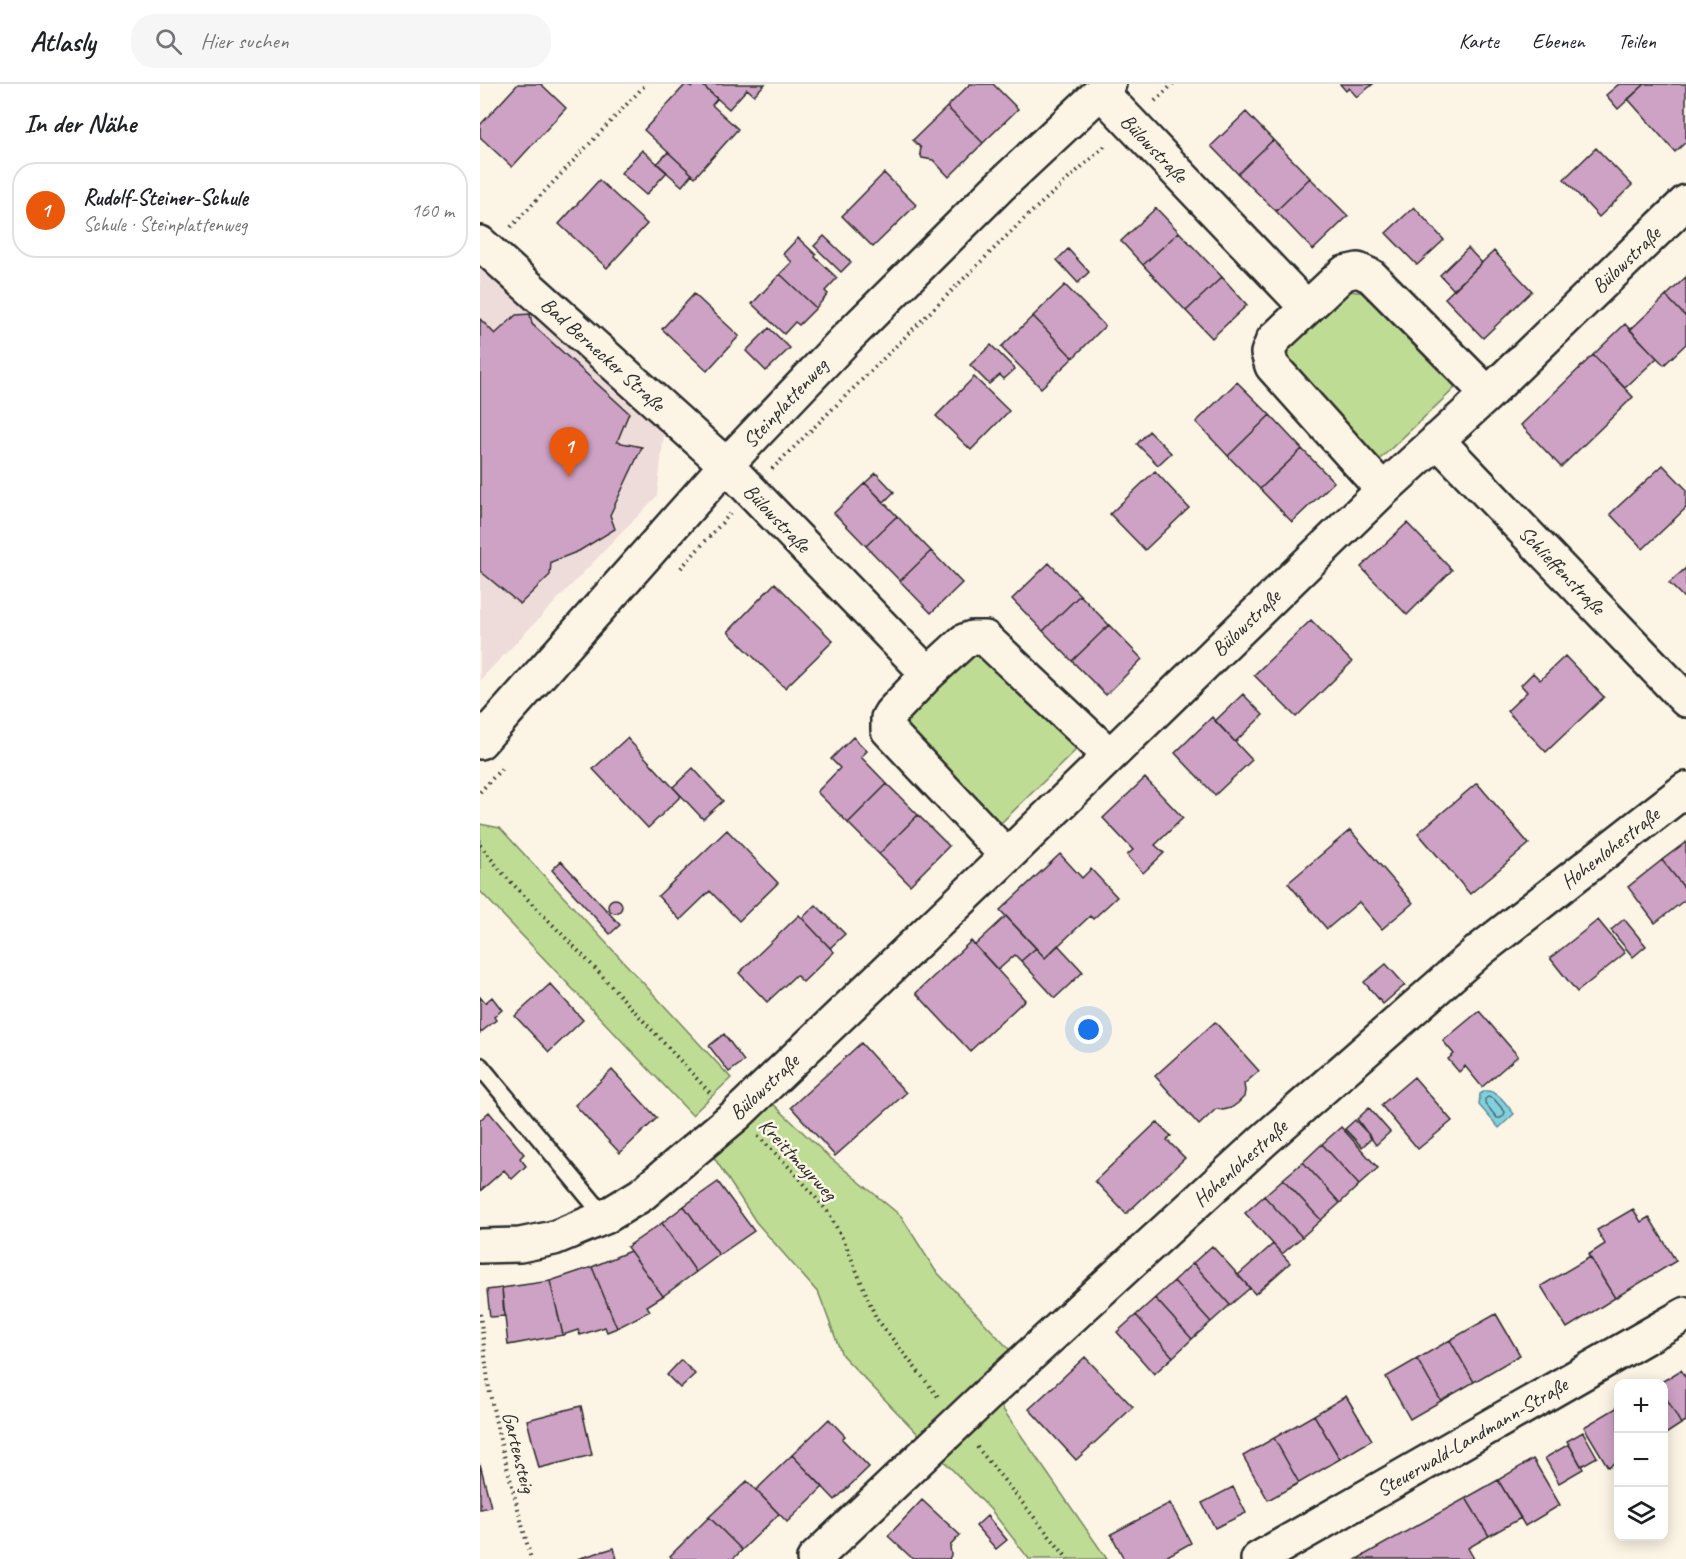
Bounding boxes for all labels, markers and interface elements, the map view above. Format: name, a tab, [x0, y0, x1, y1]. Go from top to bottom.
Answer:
search box	[131, 14, 551, 68]
text: Atlasly	[30, 24, 95, 59]
icon: search	[152, 25, 185, 58]
text: Hier suchen	[200, 27, 289, 55]
text: Karte	[1459, 28, 1499, 54]
text: Ebenen	[1532, 28, 1585, 54]
text: Teilen	[1618, 28, 1656, 54]
text: In der Nähe	[24, 107, 136, 140]
street label: Bülowstraße	[1115, 108, 1195, 189]
text: Rudolf-Steiner-Schule	[83, 184, 248, 212]
text: 1	[41, 198, 50, 223]
text: 160 m	[411, 198, 454, 223]
text: Schule · Steinplattenweg	[83, 212, 247, 237]
street label: Bülowstraße	[1586, 219, 1667, 299]
street label: Bad Bernecker Straße	[536, 291, 672, 418]
street label: Steinplattenweg	[737, 352, 834, 453]
pin: 1	[550, 428, 589, 477]
street label: Bülowstraße	[738, 478, 818, 559]
street label: Schlieffenstraße	[1513, 520, 1612, 622]
street label: Bülowstraße	[1206, 582, 1287, 662]
street label: Hohenlohestraße	[1555, 800, 1666, 895]
your location	[1074, 1015, 1103, 1044]
street label: Bülowstraße	[724, 1047, 806, 1126]
street label: Hohenlohestraße	[1187, 1112, 1294, 1212]
street label: Kreittmayrweg	[753, 1113, 844, 1207]
street label: Steuerwald-Landmann-Straße	[1372, 1371, 1574, 1502]
map controls	[1614, 1379, 1668, 1541]
button: +	[1614, 1379, 1668, 1433]
street label: Gartensteig	[496, 1409, 542, 1497]
button: −	[1614, 1433, 1668, 1487]
button: layers	[1614, 1487, 1668, 1541]

